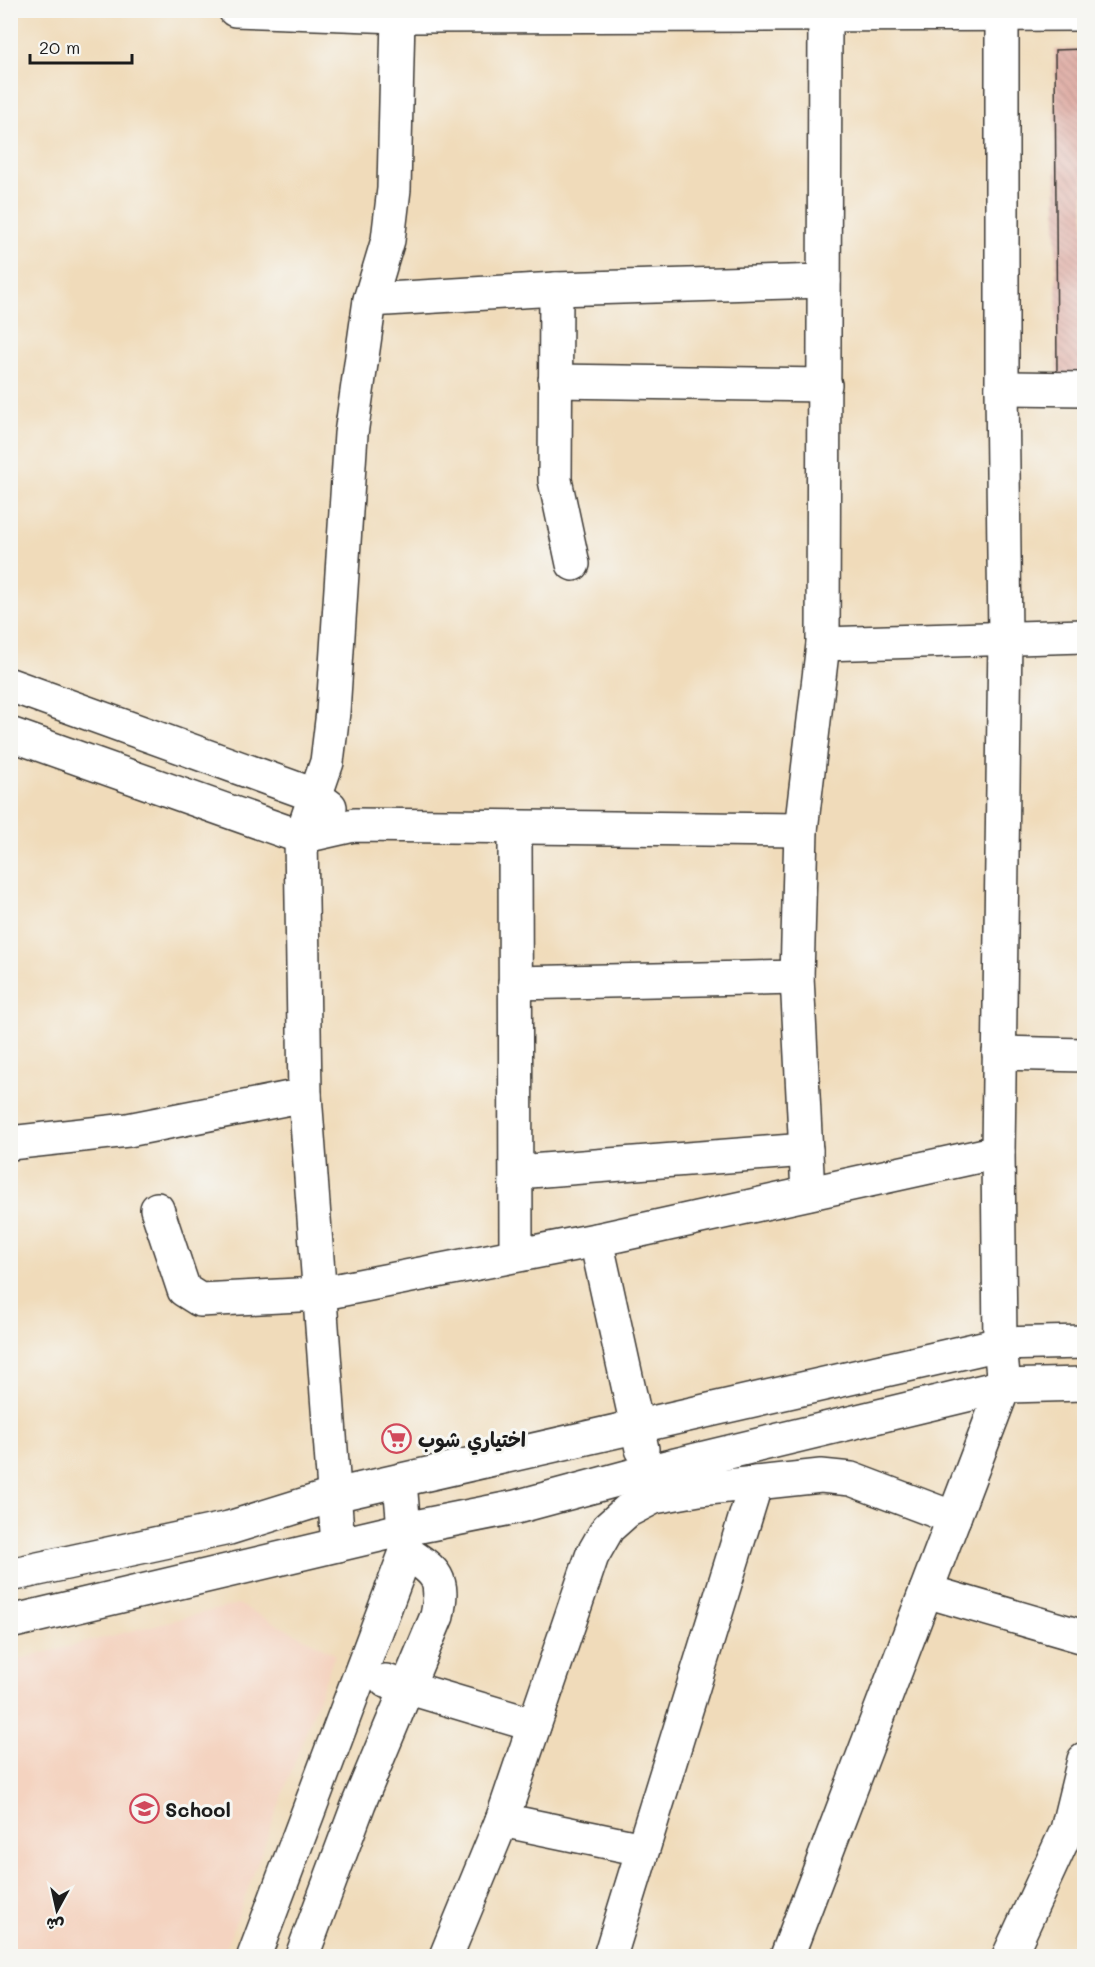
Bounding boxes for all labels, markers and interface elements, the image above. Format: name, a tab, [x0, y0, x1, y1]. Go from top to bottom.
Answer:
scale bar	[30, 27, 132, 65]
text: 20 m	[39, 35, 80, 59]
supermarket icon: اختياري شوب	[381, 1423, 413, 1455]
place label: اختياري شوب	[418, 1426, 526, 1456]
school or university icon: School	[128, 1793, 160, 1825]
place label: School	[165, 1796, 231, 1822]
north arrow	[27, 1880, 87, 1940]
text: ش	[45, 1914, 65, 1937]

